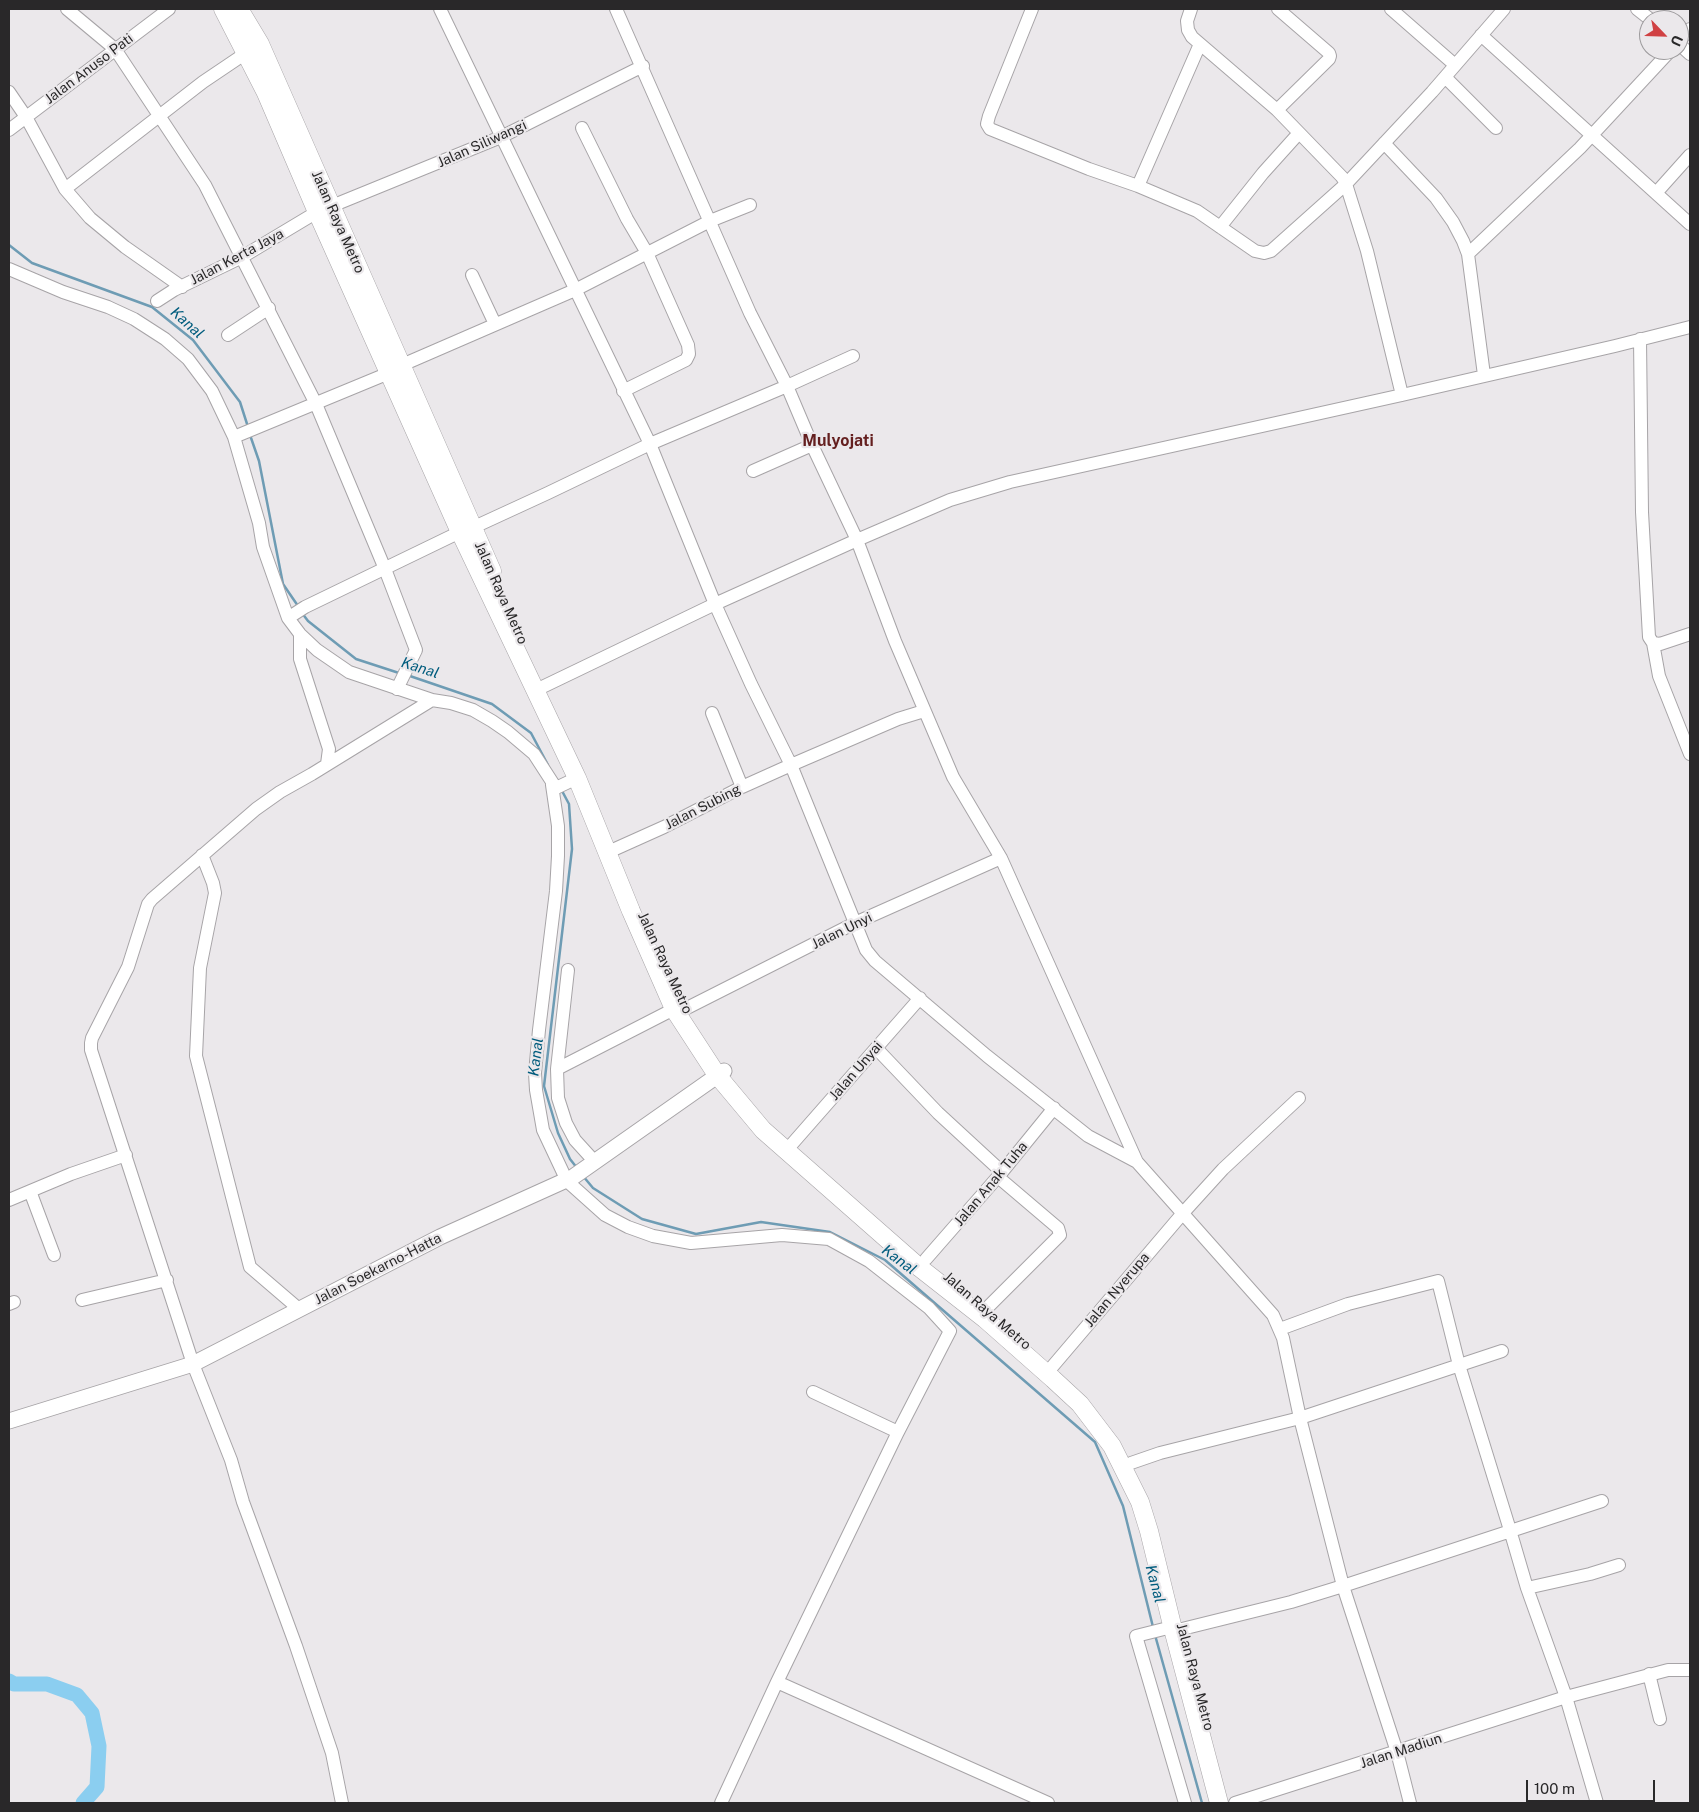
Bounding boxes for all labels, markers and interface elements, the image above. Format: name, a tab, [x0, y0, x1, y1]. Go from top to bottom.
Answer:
north arrow	[1639, 10, 1689, 60]
street label: Jalan Anuso Pati	[42, 30, 136, 108]
text: U	[1667, 33, 1686, 49]
street label: Jalan Siliwangi	[435, 117, 529, 171]
street label: Jalan Raya Metro	[308, 168, 368, 276]
street label: Jalan Kerta Jaya	[187, 225, 287, 289]
water label: Kanal	[167, 303, 207, 343]
district label: Mulyojati	[802, 431, 874, 451]
street label: Jalan Raya Metro	[471, 539, 531, 647]
water label: Kanal	[399, 653, 441, 683]
street label: Jalan Subing	[662, 781, 744, 833]
street label: Jalan Raya Metro	[634, 909, 696, 1017]
street label: Jalan Unyi	[809, 909, 875, 953]
water label: Kanal	[525, 1037, 547, 1077]
street label: Jalan Unyai	[826, 1038, 886, 1104]
street label: Jalan Anak Tuha	[951, 1138, 1031, 1230]
street label: Jalan Soekarno-Hatta	[312, 1230, 444, 1308]
water label: Kanal	[878, 1241, 920, 1279]
street label: Jalan Nyerupa	[1081, 1249, 1153, 1331]
street label: Jalan Raya Metro	[940, 1268, 1034, 1354]
water label: Kanal	[1141, 1563, 1169, 1605]
street label: Jalan Raya Metro	[1173, 1621, 1217, 1733]
street label: Jalan Madiun	[1358, 1730, 1444, 1772]
scale bar	[1529, 1770, 1658, 1802]
text: 100 m	[1534, 1780, 1575, 1797]

